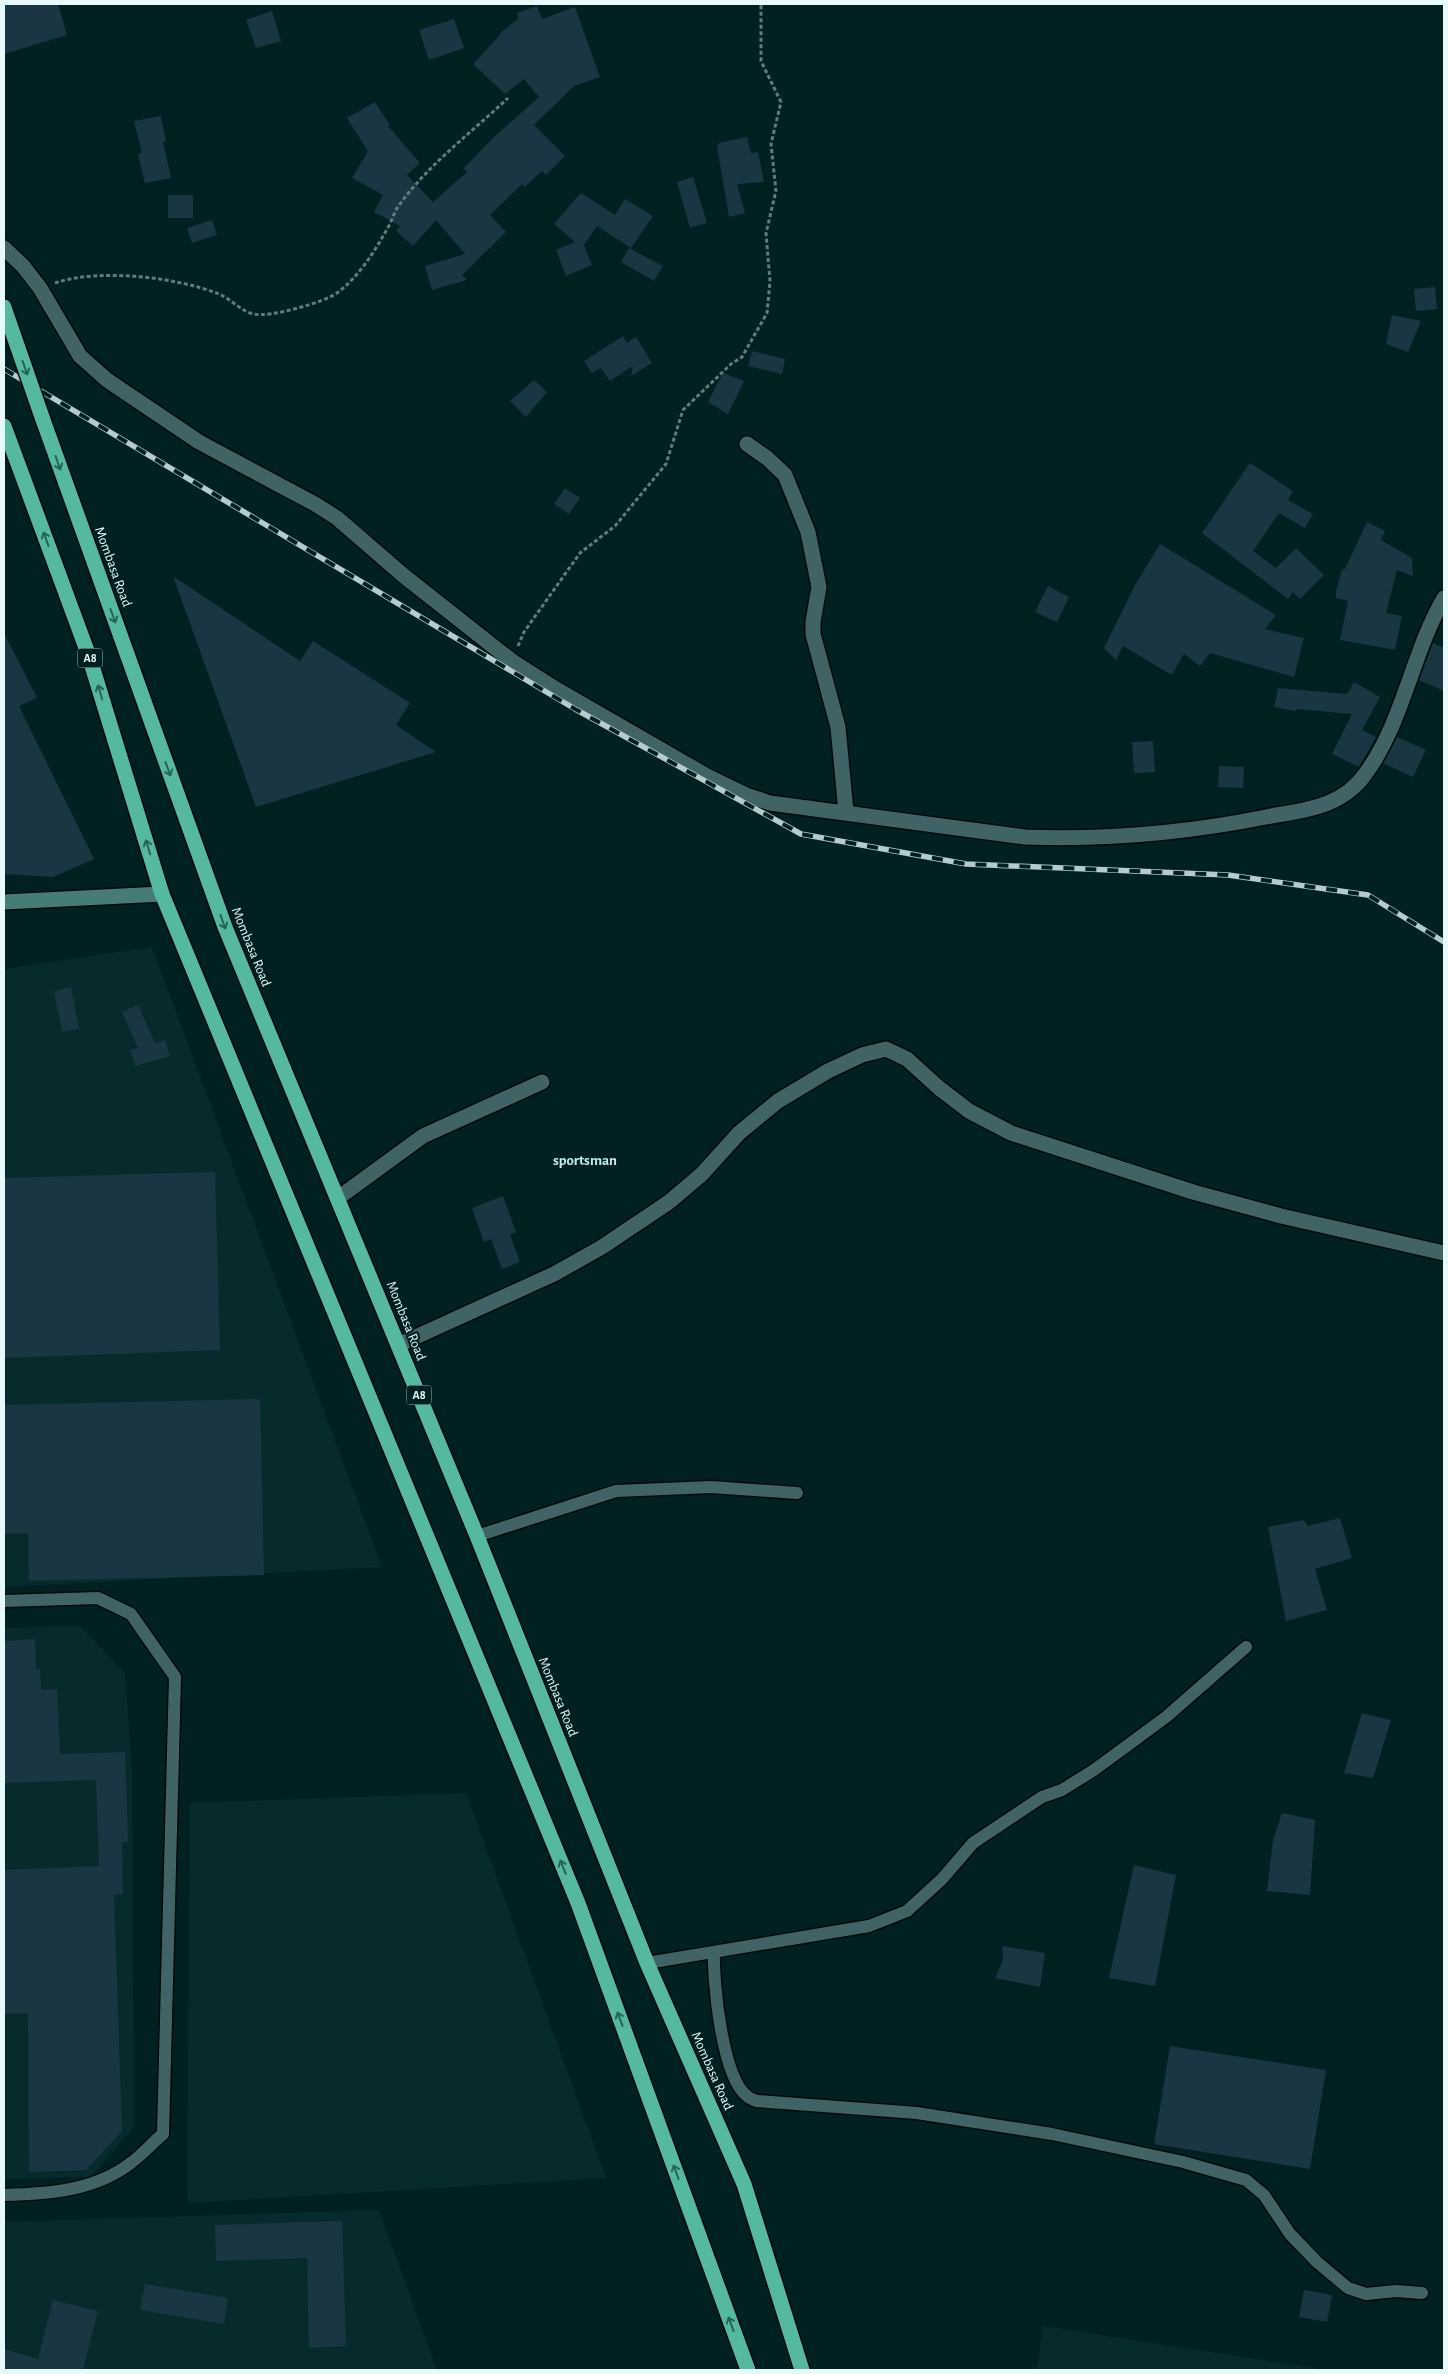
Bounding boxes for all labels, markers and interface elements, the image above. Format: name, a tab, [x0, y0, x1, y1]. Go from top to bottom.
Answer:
one-way arrow	[21, 360, 30, 375]
one-way arrow	[54, 455, 63, 470]
street label: Mombasa Road	[92, 525, 134, 609]
one-way arrow	[41, 532, 50, 547]
one-way arrow	[109, 608, 118, 623]
road number: A8	[78, 648, 102, 668]
one-way arrow	[95, 684, 105, 700]
one-way arrow	[164, 761, 173, 776]
one-way arrow	[143, 840, 152, 856]
street label: Mombasa Road	[229, 905, 273, 989]
one-way arrow	[219, 914, 228, 929]
district label: sportsman	[553, 1153, 617, 1168]
street label: Mombasa Road	[384, 1279, 428, 1363]
road number: A8	[406, 1386, 432, 1404]
street label: Mombasa Road	[536, 1655, 580, 1739]
one-way arrow	[558, 1860, 567, 1875]
one-way arrow	[615, 2012, 624, 2027]
street label: Mombasa Road	[688, 2030, 736, 2112]
one-way arrow	[671, 2165, 680, 2180]
one-way arrow	[726, 2317, 735, 2333]

